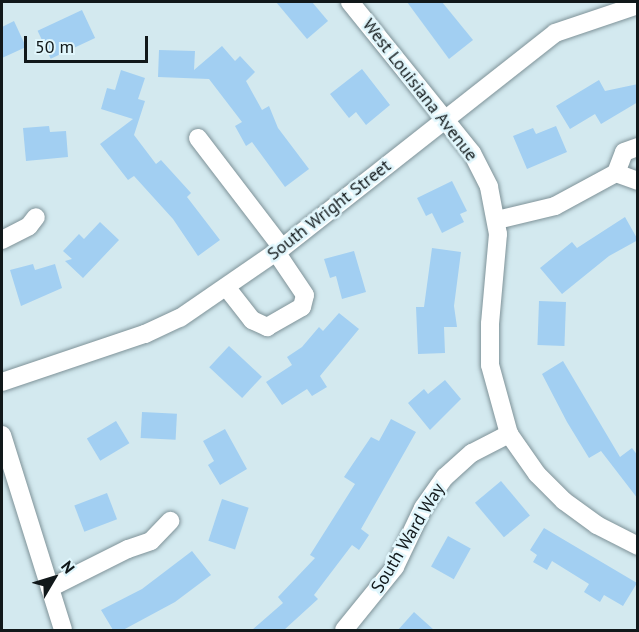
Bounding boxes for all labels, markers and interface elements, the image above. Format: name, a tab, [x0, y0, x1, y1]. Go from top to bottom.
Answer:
street label: West Louisiana Avenue	[358, 14, 482, 166]
scale bar	[27, 24, 152, 62]
text: 50 m	[35, 35, 74, 58]
street label: South Wright Street	[263, 155, 395, 265]
street label: South Ward Way	[367, 479, 449, 597]
north arrow	[24, 548, 84, 608]
text: N	[57, 557, 79, 577]

